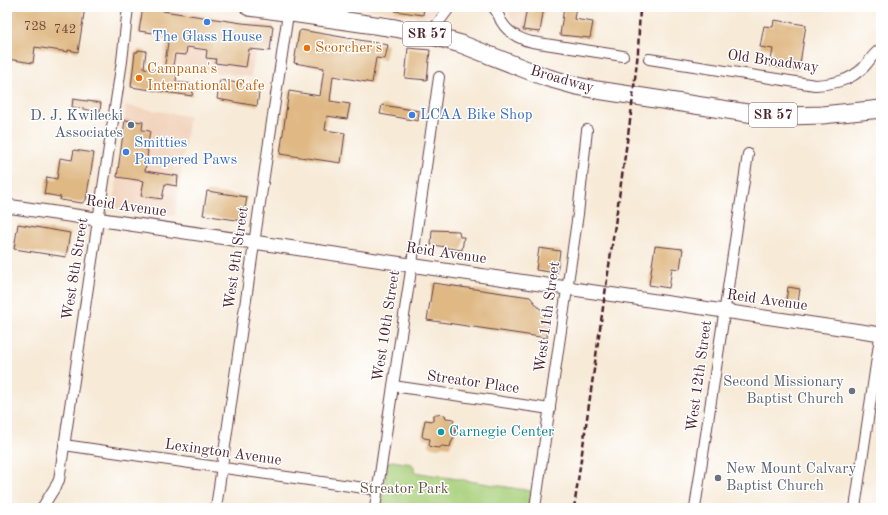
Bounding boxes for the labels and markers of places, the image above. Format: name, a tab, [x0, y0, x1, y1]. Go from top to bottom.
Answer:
marker: The Glass House	[202, 17, 212, 27]
place label: The Glass House	[152, 30, 262, 45]
place label: Scorcher's	[315, 41, 382, 56]
marker: Scorcher's	[302, 43, 312, 53]
place label: Campana's International Cafe	[147, 62, 265, 94]
marker: Campana's International Cafe	[134, 73, 144, 83]
place label: LCAA Bike Shop	[420, 108, 533, 123]
place label: D. J. Kwilecki Associates	[30, 109, 123, 141]
marker: LCAA Bike Shop	[407, 110, 417, 120]
marker: D. J. Kwilecki Associates	[126, 120, 136, 130]
place label: Smitties Pampered Paws	[134, 136, 237, 168]
marker: Smitties Pampered Paws	[121, 147, 131, 157]
place label: Second Missionary Baptist Church	[723, 375, 844, 407]
marker: Second Missionary Baptist Church	[847, 386, 857, 396]
place label: Carnegie Center	[449, 425, 554, 440]
marker: Carnegie Center	[436, 427, 446, 437]
place label: New Mount Calvary Baptist Church	[726, 462, 856, 494]
marker: New Mount Calvary Baptist Church	[713, 473, 723, 483]

